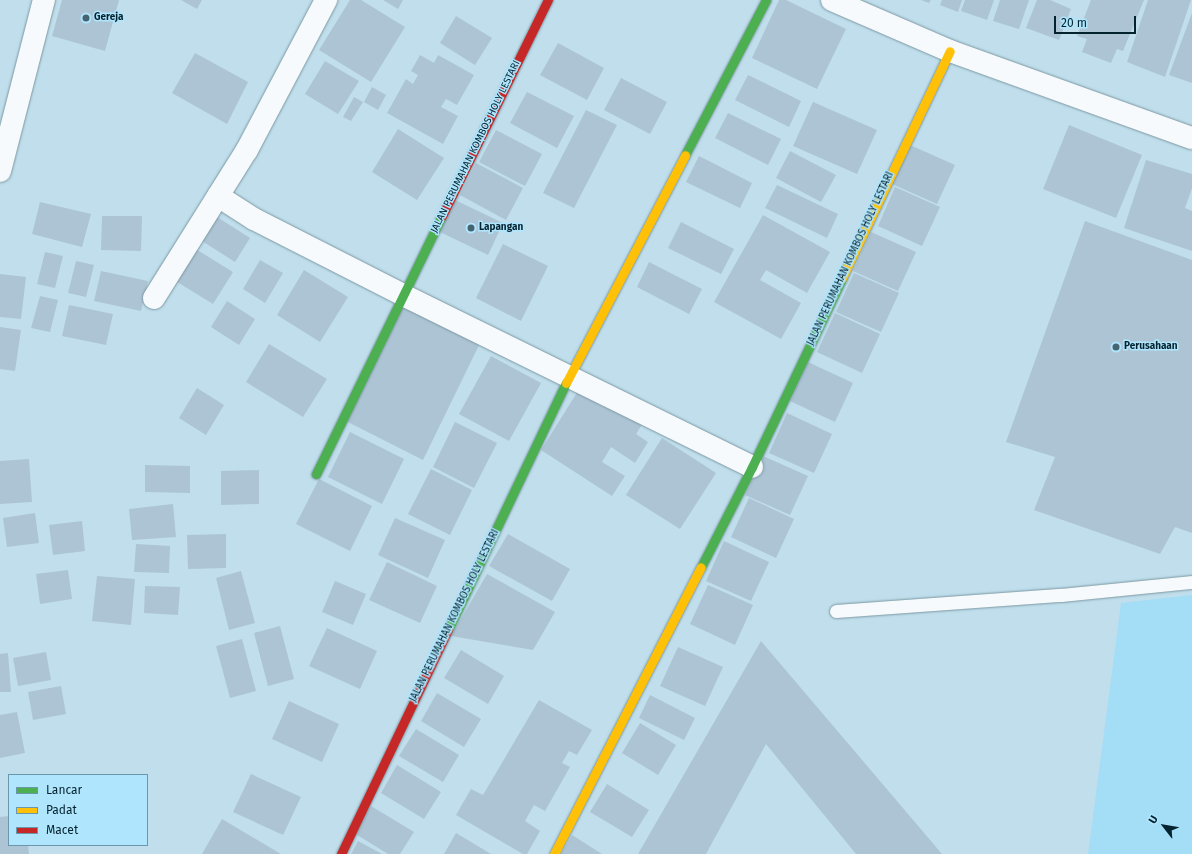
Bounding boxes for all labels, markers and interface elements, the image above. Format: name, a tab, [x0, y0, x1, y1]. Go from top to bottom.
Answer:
scale bar	[1056, 8, 1138, 34]
place label: Gereja	[94, 12, 123, 24]
marker: Gereja	[81, 13, 91, 23]
text: 20 m	[1061, 16, 1087, 30]
street label: JALAN PERUMAHAN KOMBOS HOLY LESTARI	[429, 59, 523, 235]
street label: JALAN PERUMAHAN KOMBOS HOLY LESTARI	[805, 170, 897, 348]
place label: Lapangan	[479, 222, 523, 234]
marker: Lapangan	[466, 223, 476, 233]
place label: Perusahaan	[1124, 341, 1178, 353]
marker: Perusahaan	[1111, 342, 1121, 352]
street label: JALAN PERUMAHAN KOMBOS HOLY LESTARI	[408, 528, 502, 704]
legend	[8, 774, 148, 846]
text: Lancar	[46, 783, 82, 797]
text: Padat	[46, 803, 77, 817]
north arrow	[1144, 806, 1184, 846]
text: U	[1146, 813, 1161, 826]
text: Macet	[46, 823, 78, 837]

